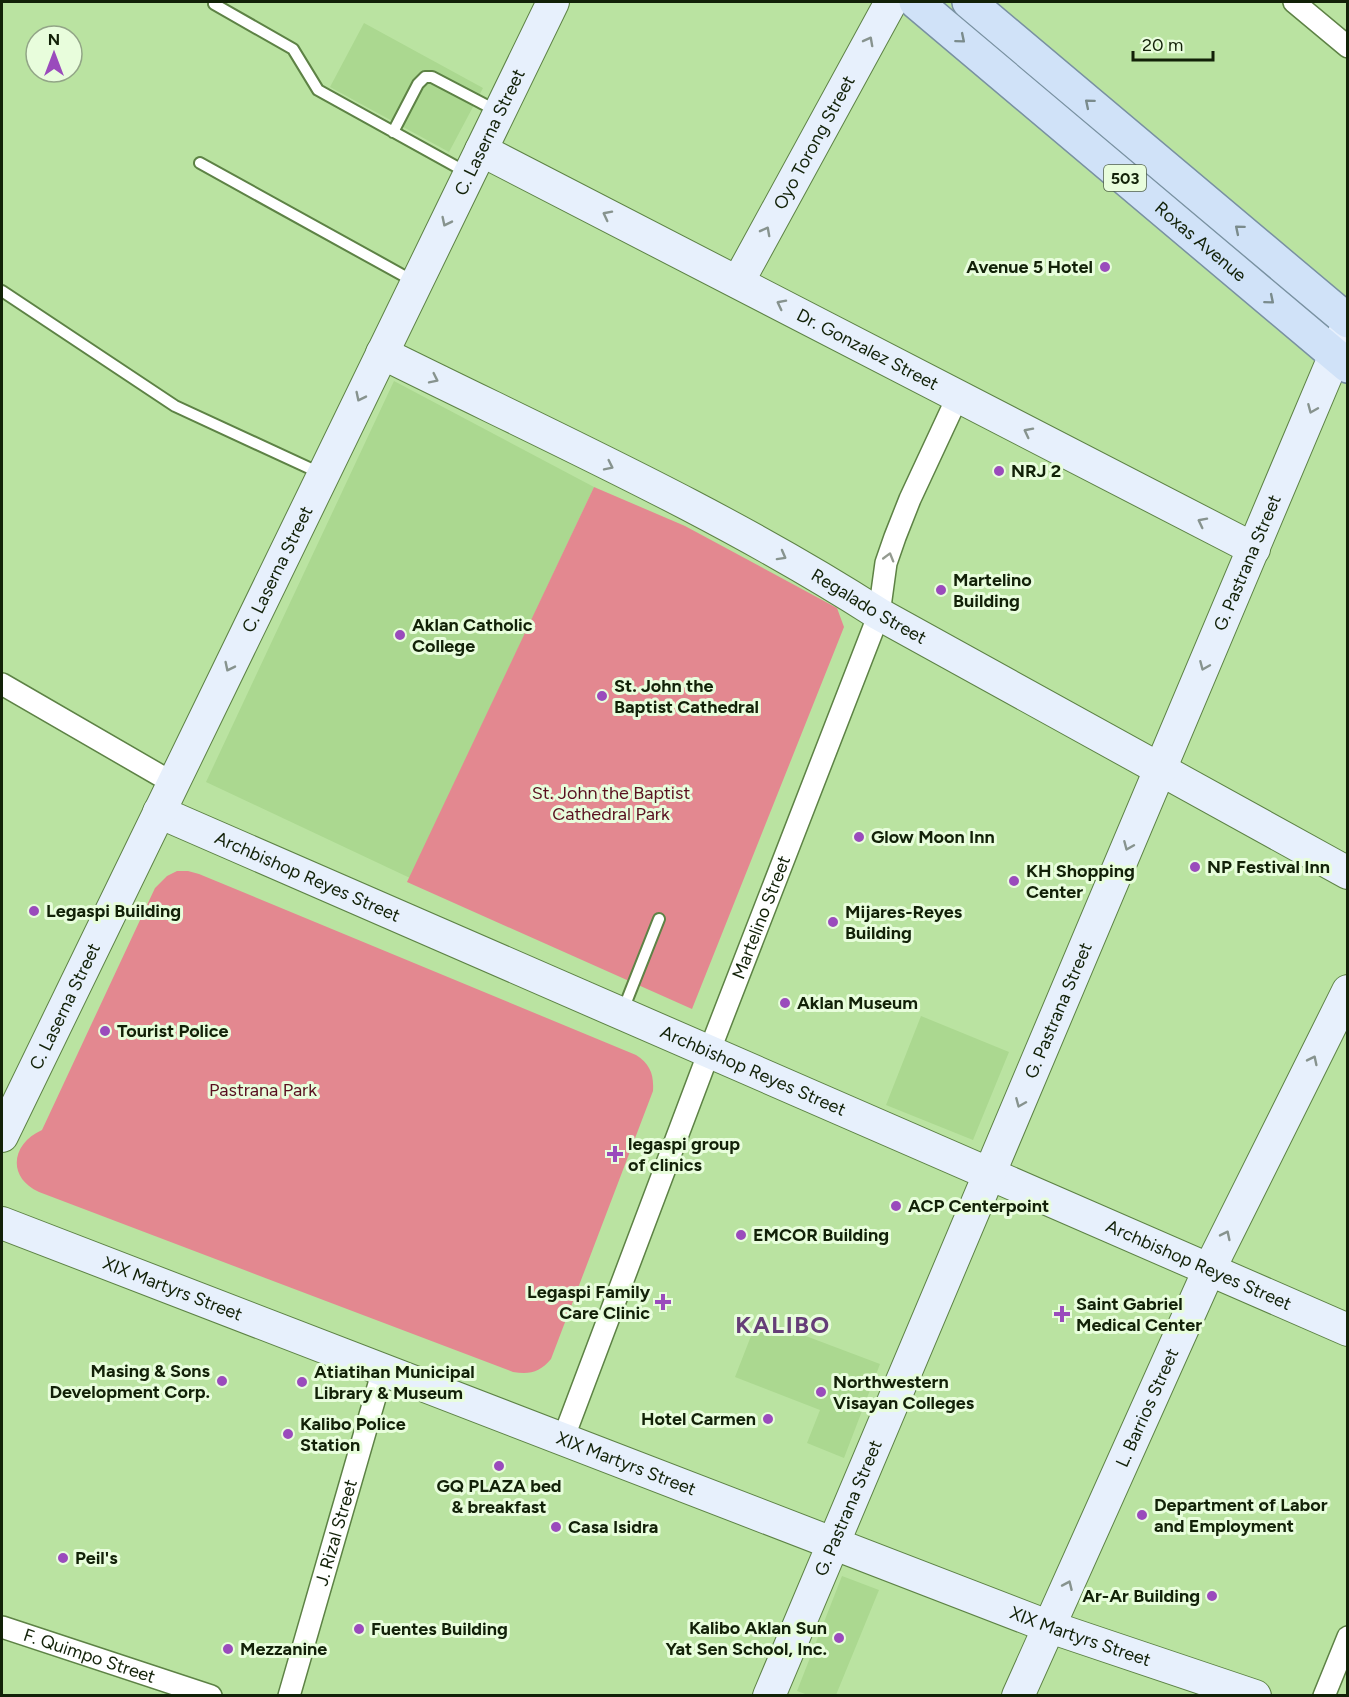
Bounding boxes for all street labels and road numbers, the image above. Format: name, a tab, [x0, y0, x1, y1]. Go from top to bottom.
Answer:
street label: C. Laserna Street	[450, 65, 530, 199]
street label: Oyo Torong Street	[769, 71, 860, 213]
road number: 503	[1104, 165, 1146, 191]
street label: Roxas Avenue	[1150, 197, 1251, 287]
street label: Dr. Gonzalez Street	[793, 304, 942, 395]
street label: G. Pastrana Street	[1209, 491, 1286, 634]
street label: C. Laserna Street	[237, 502, 318, 636]
street label: Regalado Street	[807, 564, 930, 649]
street label: Archbishop Reyes Street	[211, 827, 404, 927]
street label: Martelino Street	[727, 852, 795, 982]
street label: C. Laserna Street	[25, 939, 105, 1073]
street label: G. Pastrana Street	[1020, 939, 1097, 1082]
street label: Archbishop Reyes Street	[657, 1021, 849, 1121]
street label: Archbishop Reyes Street	[1103, 1215, 1295, 1315]
street label: XIX Martyrs Street	[100, 1252, 246, 1326]
street label: L. Barrios Street	[1111, 1345, 1184, 1470]
street label: XIX Martyrs Street	[553, 1427, 699, 1501]
street label: G. Pastrana Street	[810, 1436, 887, 1580]
street label: J. Rizal Street	[310, 1477, 362, 1588]
street label: XIX Martyrs Street	[1007, 1602, 1154, 1671]
street label: F. Quimpo Street	[21, 1624, 158, 1688]

